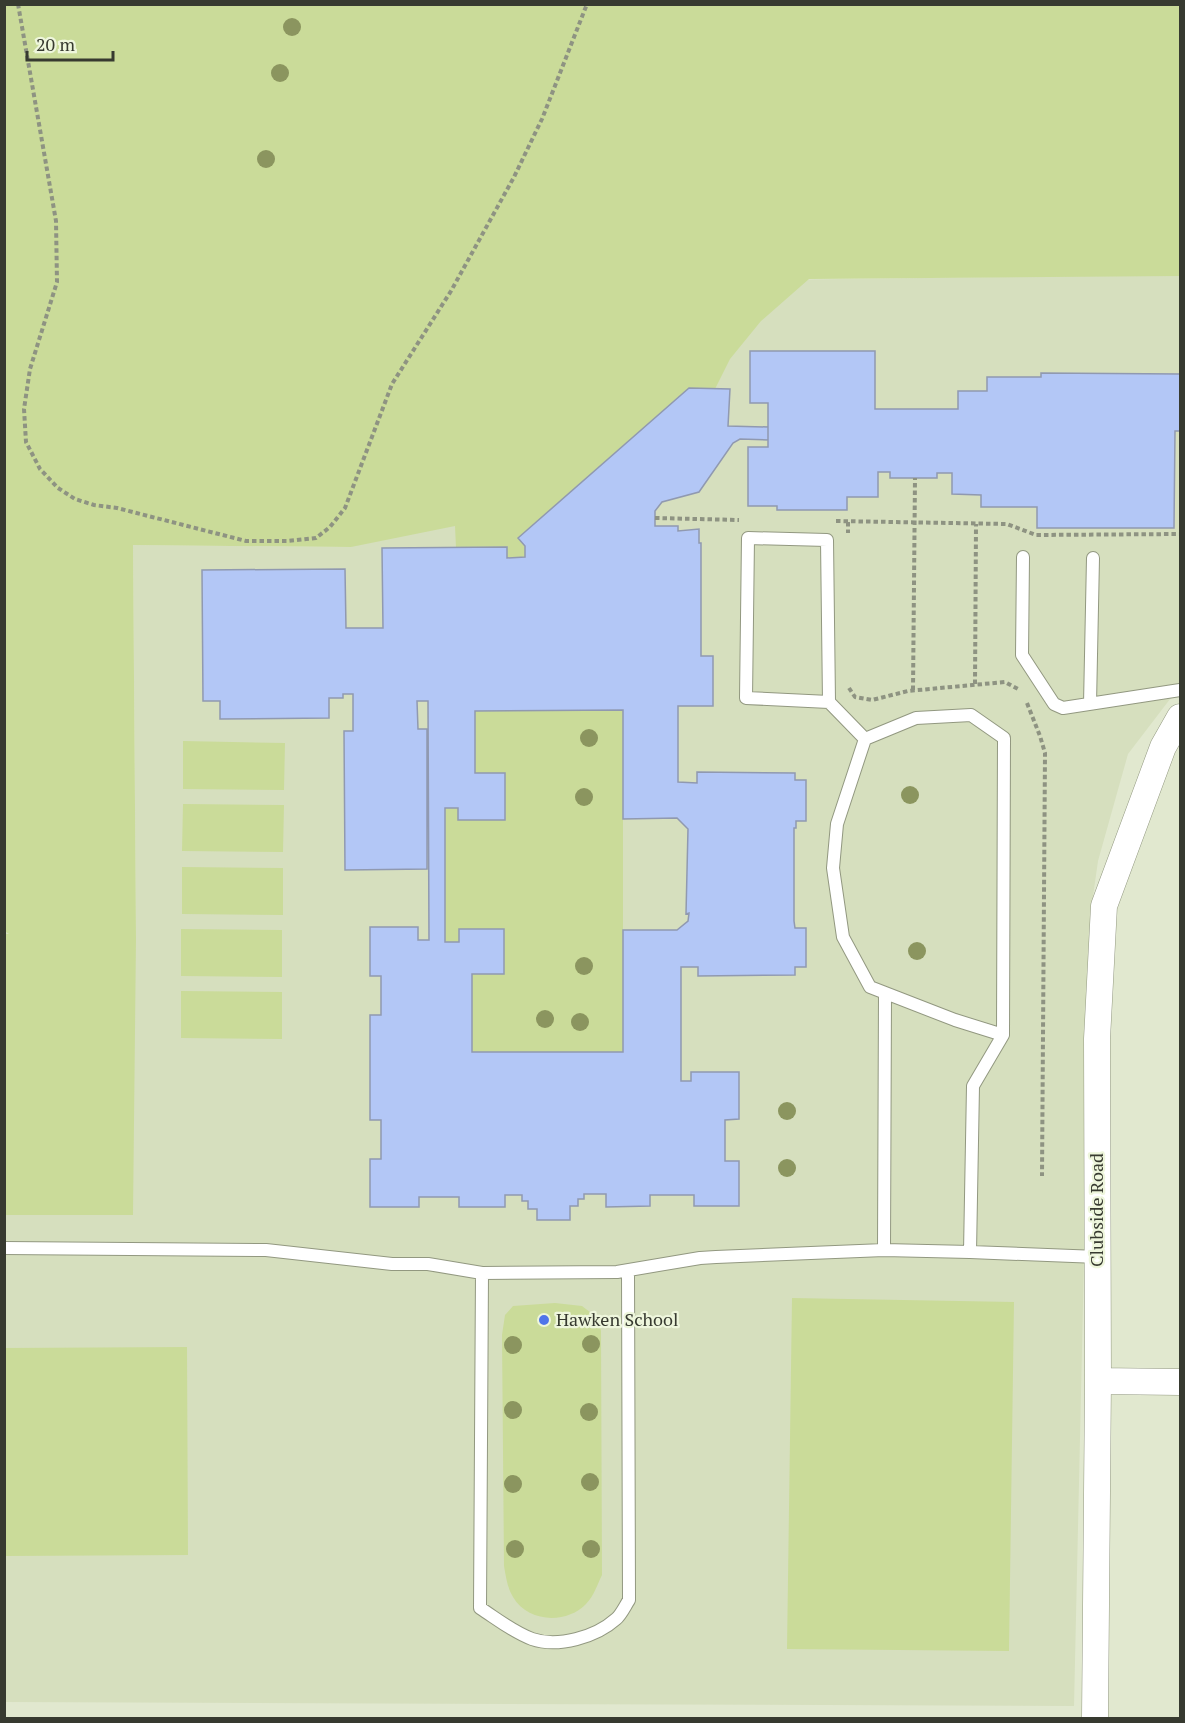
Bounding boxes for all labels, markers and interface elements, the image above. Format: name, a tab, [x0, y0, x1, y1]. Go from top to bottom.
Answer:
scale bar	[27, 24, 112, 62]
text: 20 m	[36, 32, 76, 56]
street label: Clubside Road	[1084, 1153, 1108, 1267]
place label: Hawken School	[556, 1307, 678, 1331]
marker: Hawken School	[537, 1313, 551, 1327]

